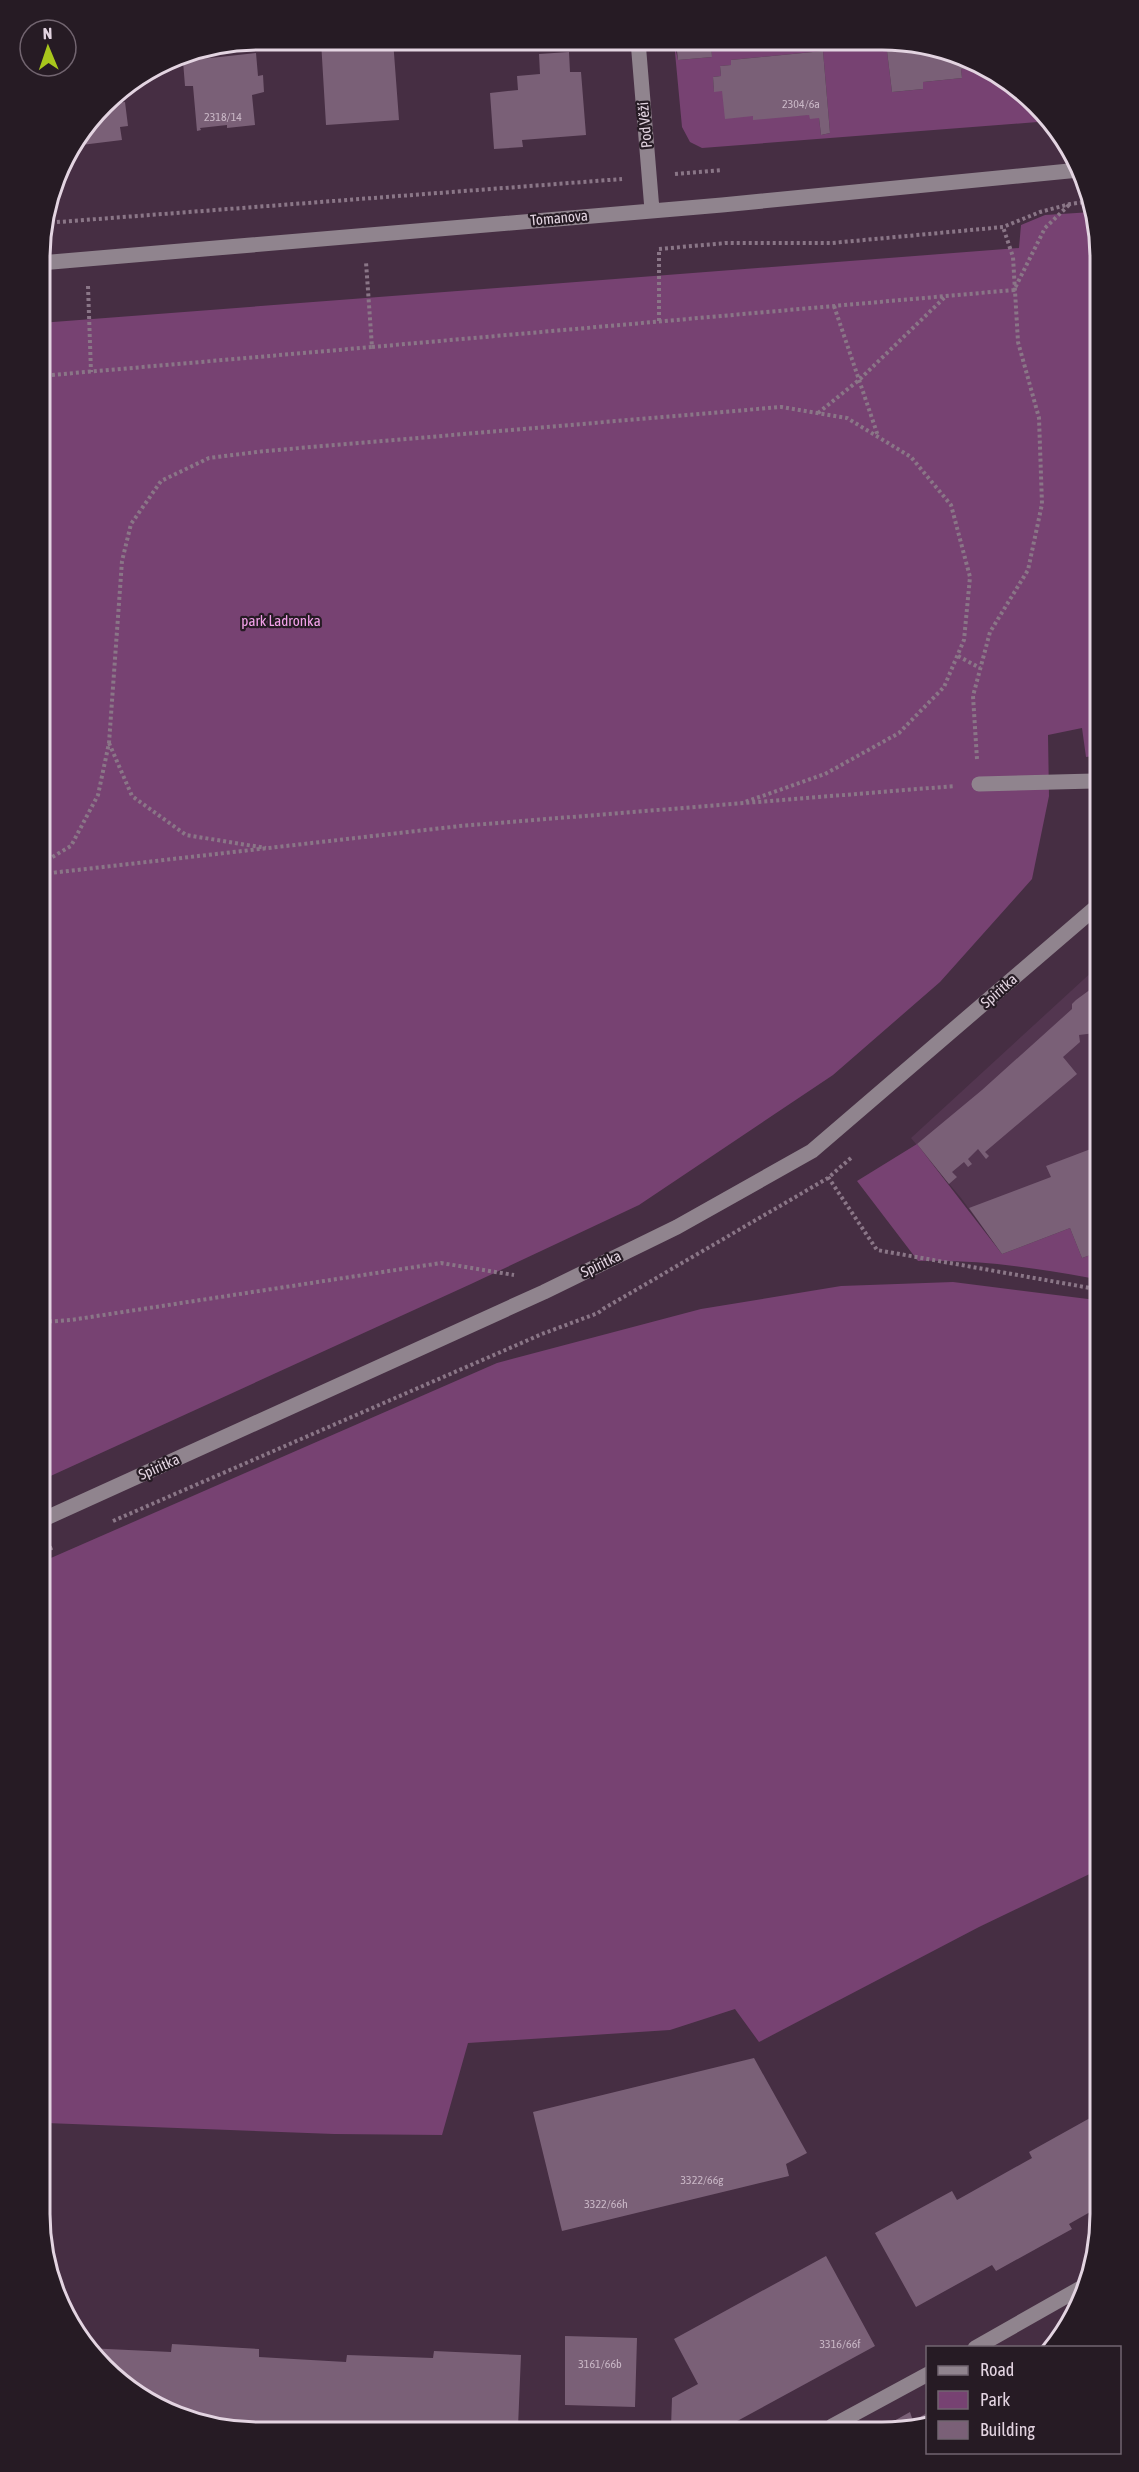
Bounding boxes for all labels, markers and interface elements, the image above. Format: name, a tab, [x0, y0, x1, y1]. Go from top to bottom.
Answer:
north arrow	[18, 18, 78, 78]
text: N	[42, 24, 53, 42]
house number: 2304/6a	[782, 97, 820, 111]
street label: Pod Věží	[634, 101, 655, 149]
house number: 2318/14	[204, 110, 242, 124]
street label: Tomanova	[529, 207, 588, 228]
park label: park Ladronka	[241, 612, 321, 629]
street label: Spiritka	[977, 970, 1020, 1011]
street label: Spiritka	[578, 1247, 624, 1281]
street label: Spiritka	[136, 1450, 182, 1483]
house number: 3322/66g	[680, 2173, 724, 2187]
house number: 3322/66h	[584, 2197, 628, 2211]
house number: 3316/66f	[819, 2337, 861, 2351]
legend	[926, 2346, 1121, 2454]
house number: 3161/66b	[578, 2357, 622, 2371]
text: Road	[980, 2359, 1014, 2380]
text: Park	[980, 2389, 1010, 2410]
text: Building	[980, 2419, 1035, 2440]

